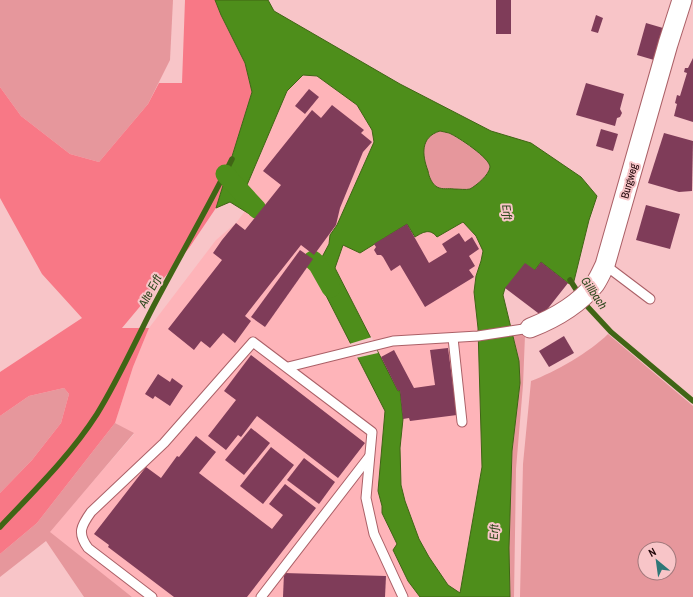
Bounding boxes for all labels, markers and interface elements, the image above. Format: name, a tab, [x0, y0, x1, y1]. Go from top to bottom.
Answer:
street label: Burgweg	[617, 162, 641, 200]
water label: Erft	[498, 203, 516, 221]
water label: Alte Erft	[134, 272, 165, 311]
water label: Gillbach	[577, 274, 611, 312]
water label: Erft	[486, 524, 502, 540]
north arrow	[637, 541, 677, 581]
text: N	[646, 545, 658, 560]

